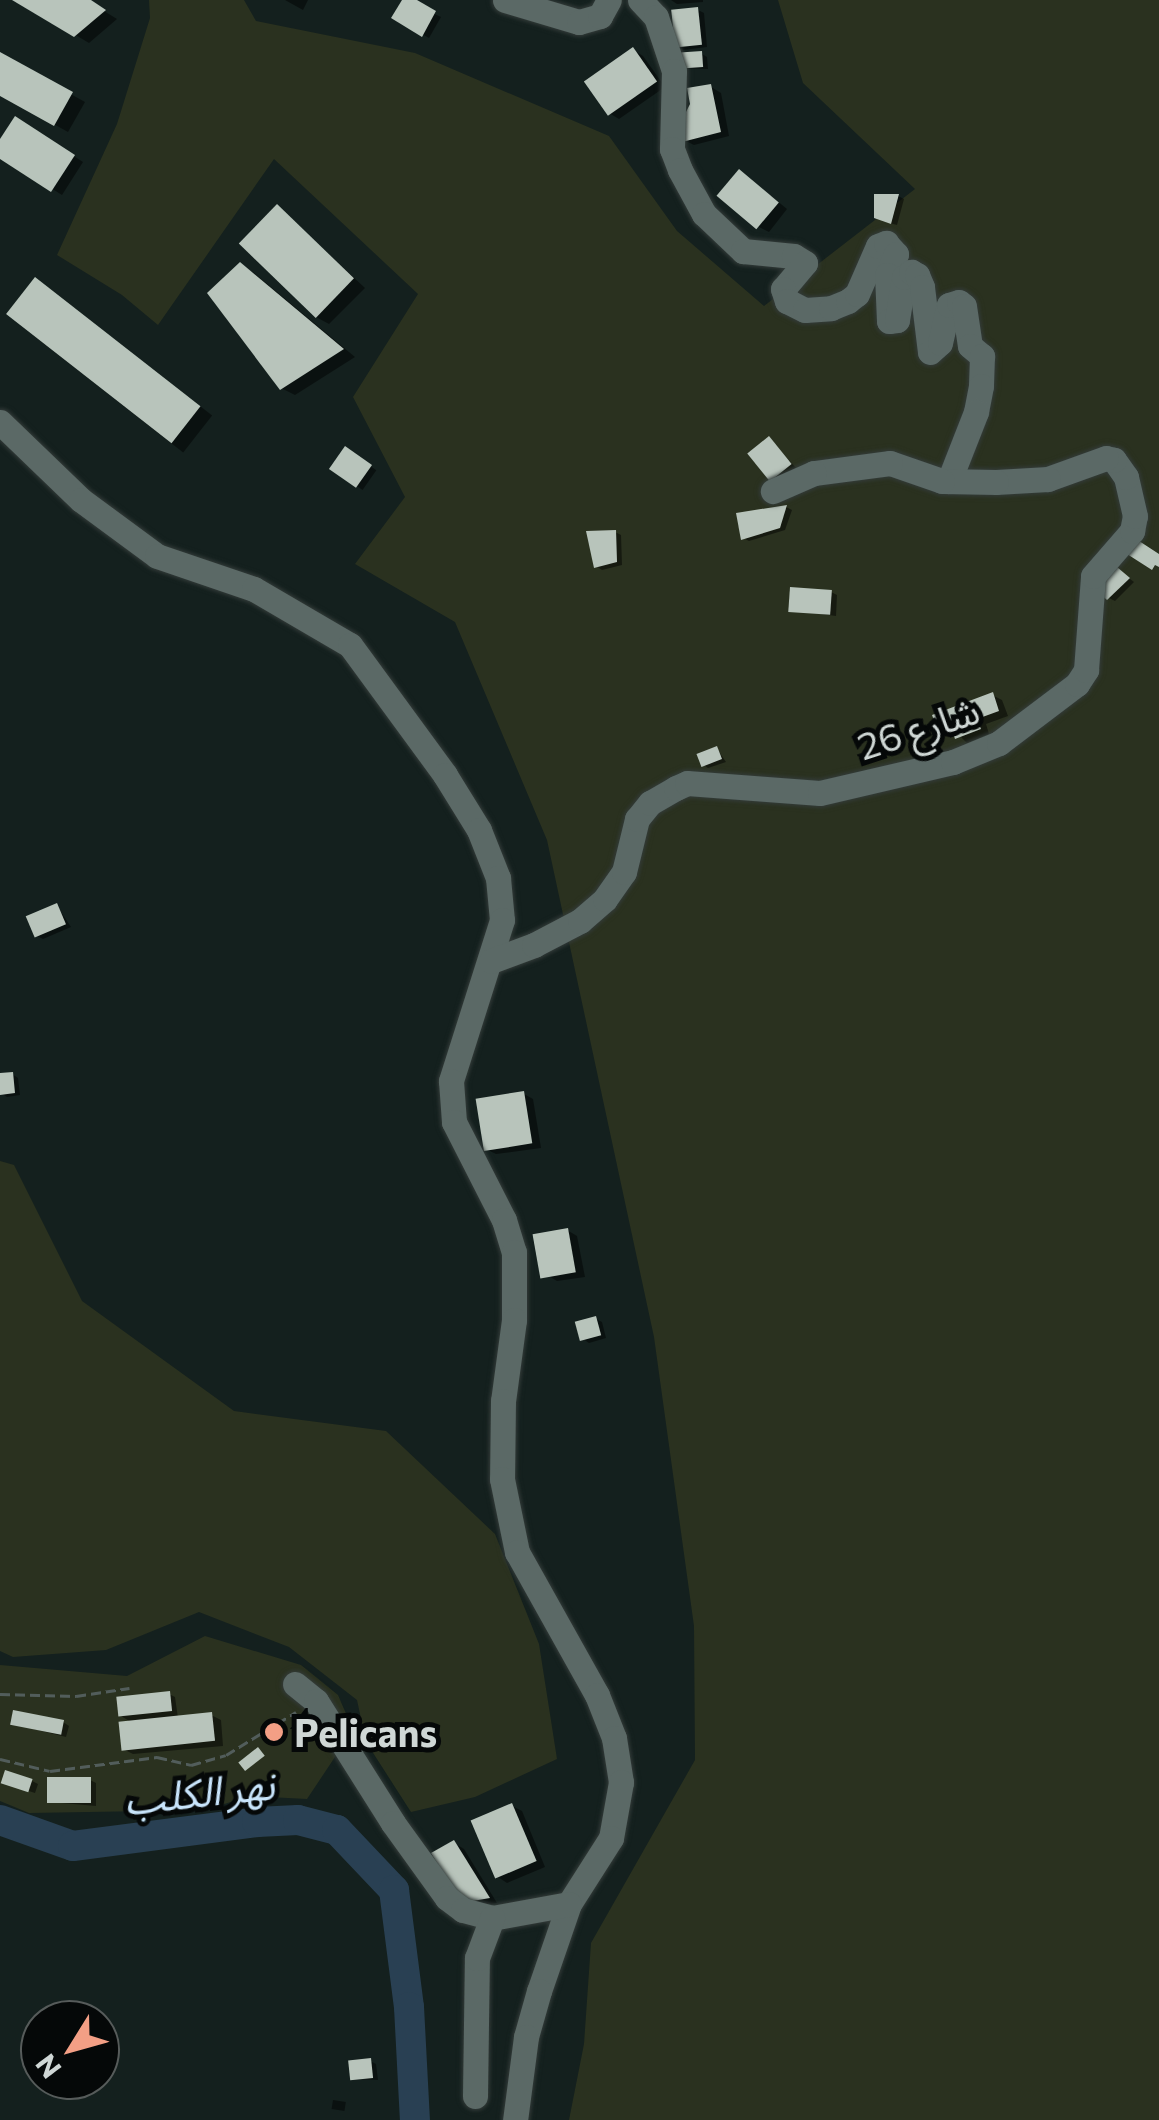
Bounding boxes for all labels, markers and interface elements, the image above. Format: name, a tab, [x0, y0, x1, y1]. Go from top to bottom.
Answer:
street label: شارع 26	[851, 686, 985, 768]
place label: Pelicans	[294, 1709, 437, 1755]
marker: Pelicans	[263, 1721, 285, 1743]
water label: نهر الكلب	[122, 1759, 276, 1823]
north arrow	[20, 2000, 120, 2100]
text: N	[28, 2048, 68, 2085]

